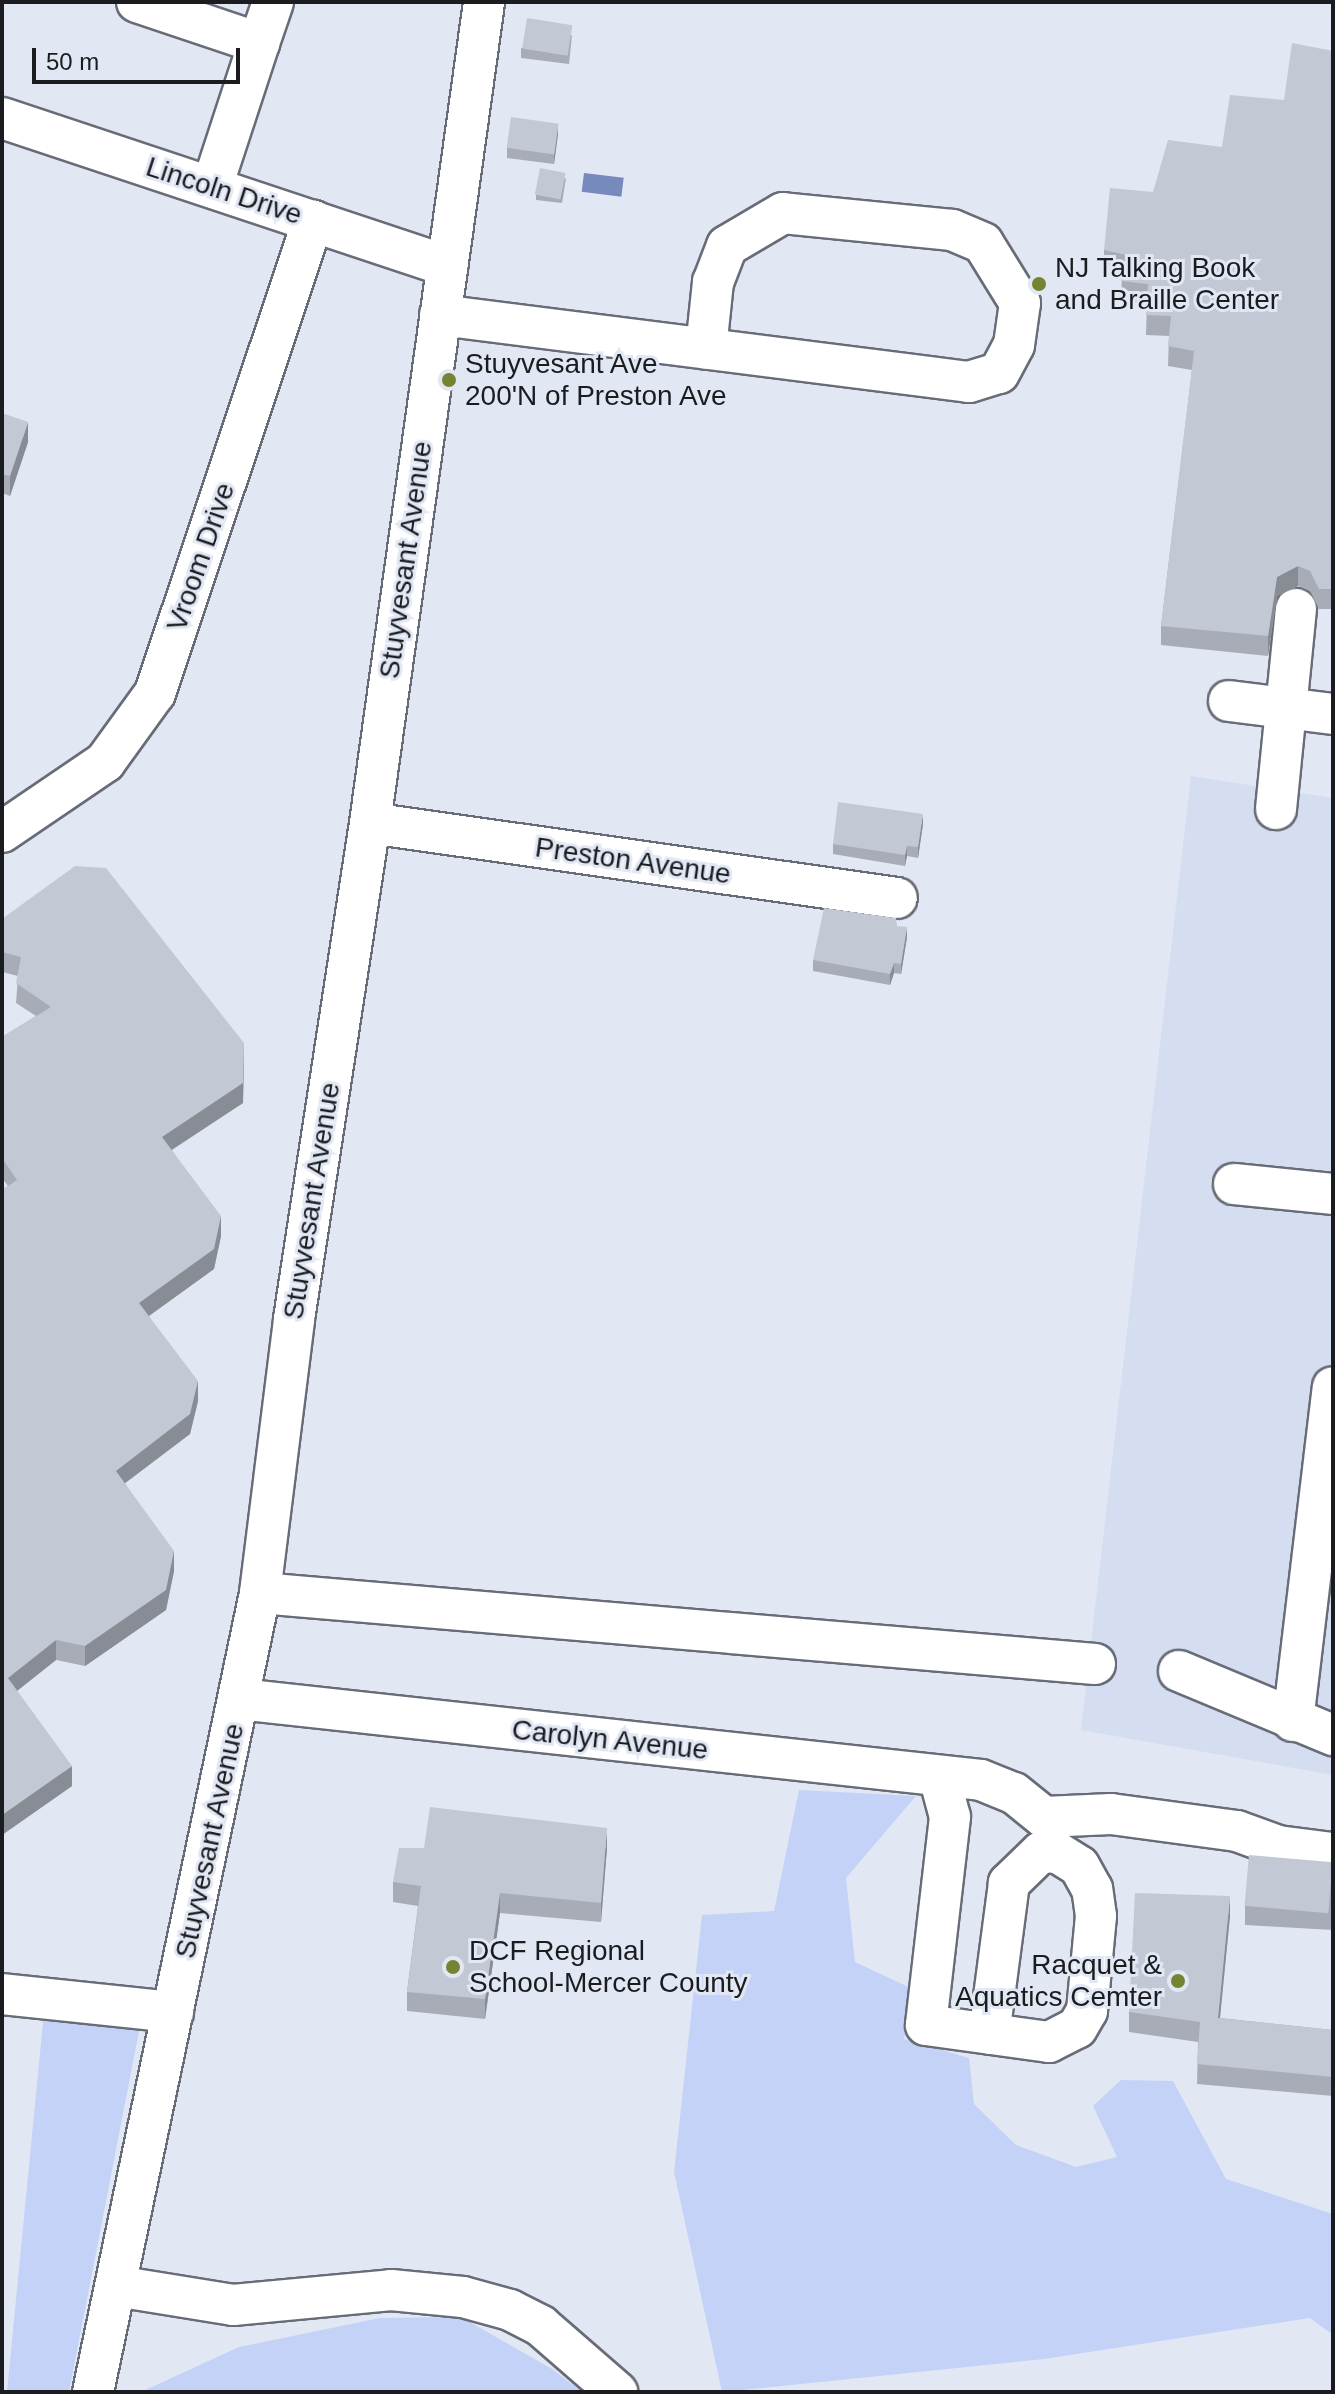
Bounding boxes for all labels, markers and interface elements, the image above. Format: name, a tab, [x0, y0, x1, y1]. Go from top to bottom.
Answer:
scale bar	[36, 32, 244, 82]
text: 50 m	[46, 48, 99, 75]
street label: Lincoln Drive	[142, 150, 306, 232]
place label: NJ Talking Book and Braille Center	[1055, 251, 1279, 317]
marker: NJ Talking Book and Braille Center	[1030, 275, 1048, 293]
place label: Stuyvesant Ave 200'N of Preston Ave	[465, 347, 728, 413]
marker: Stuyvesant Ave 200'N of Preston Ave	[440, 371, 458, 389]
street label: Stuyvesant Avenue	[373, 438, 439, 682]
street label: Vroom Drive	[160, 478, 242, 636]
street label: Preston Avenue	[532, 831, 734, 891]
street label: Stuyvesant Avenue	[277, 1079, 347, 1323]
street label: Carolyn Avenue	[509, 1713, 711, 1767]
street label: Stuyvesant Avenue	[169, 1720, 251, 1962]
place label: DCF Regional School-Mercer County	[469, 1934, 748, 2000]
place label: Racquet & Aquatics Cemter	[955, 1948, 1162, 2014]
marker: DCF Regional School-Mercer County	[444, 1958, 462, 1976]
marker: Racquet & Aquatics Cemter	[1169, 1972, 1187, 1990]

